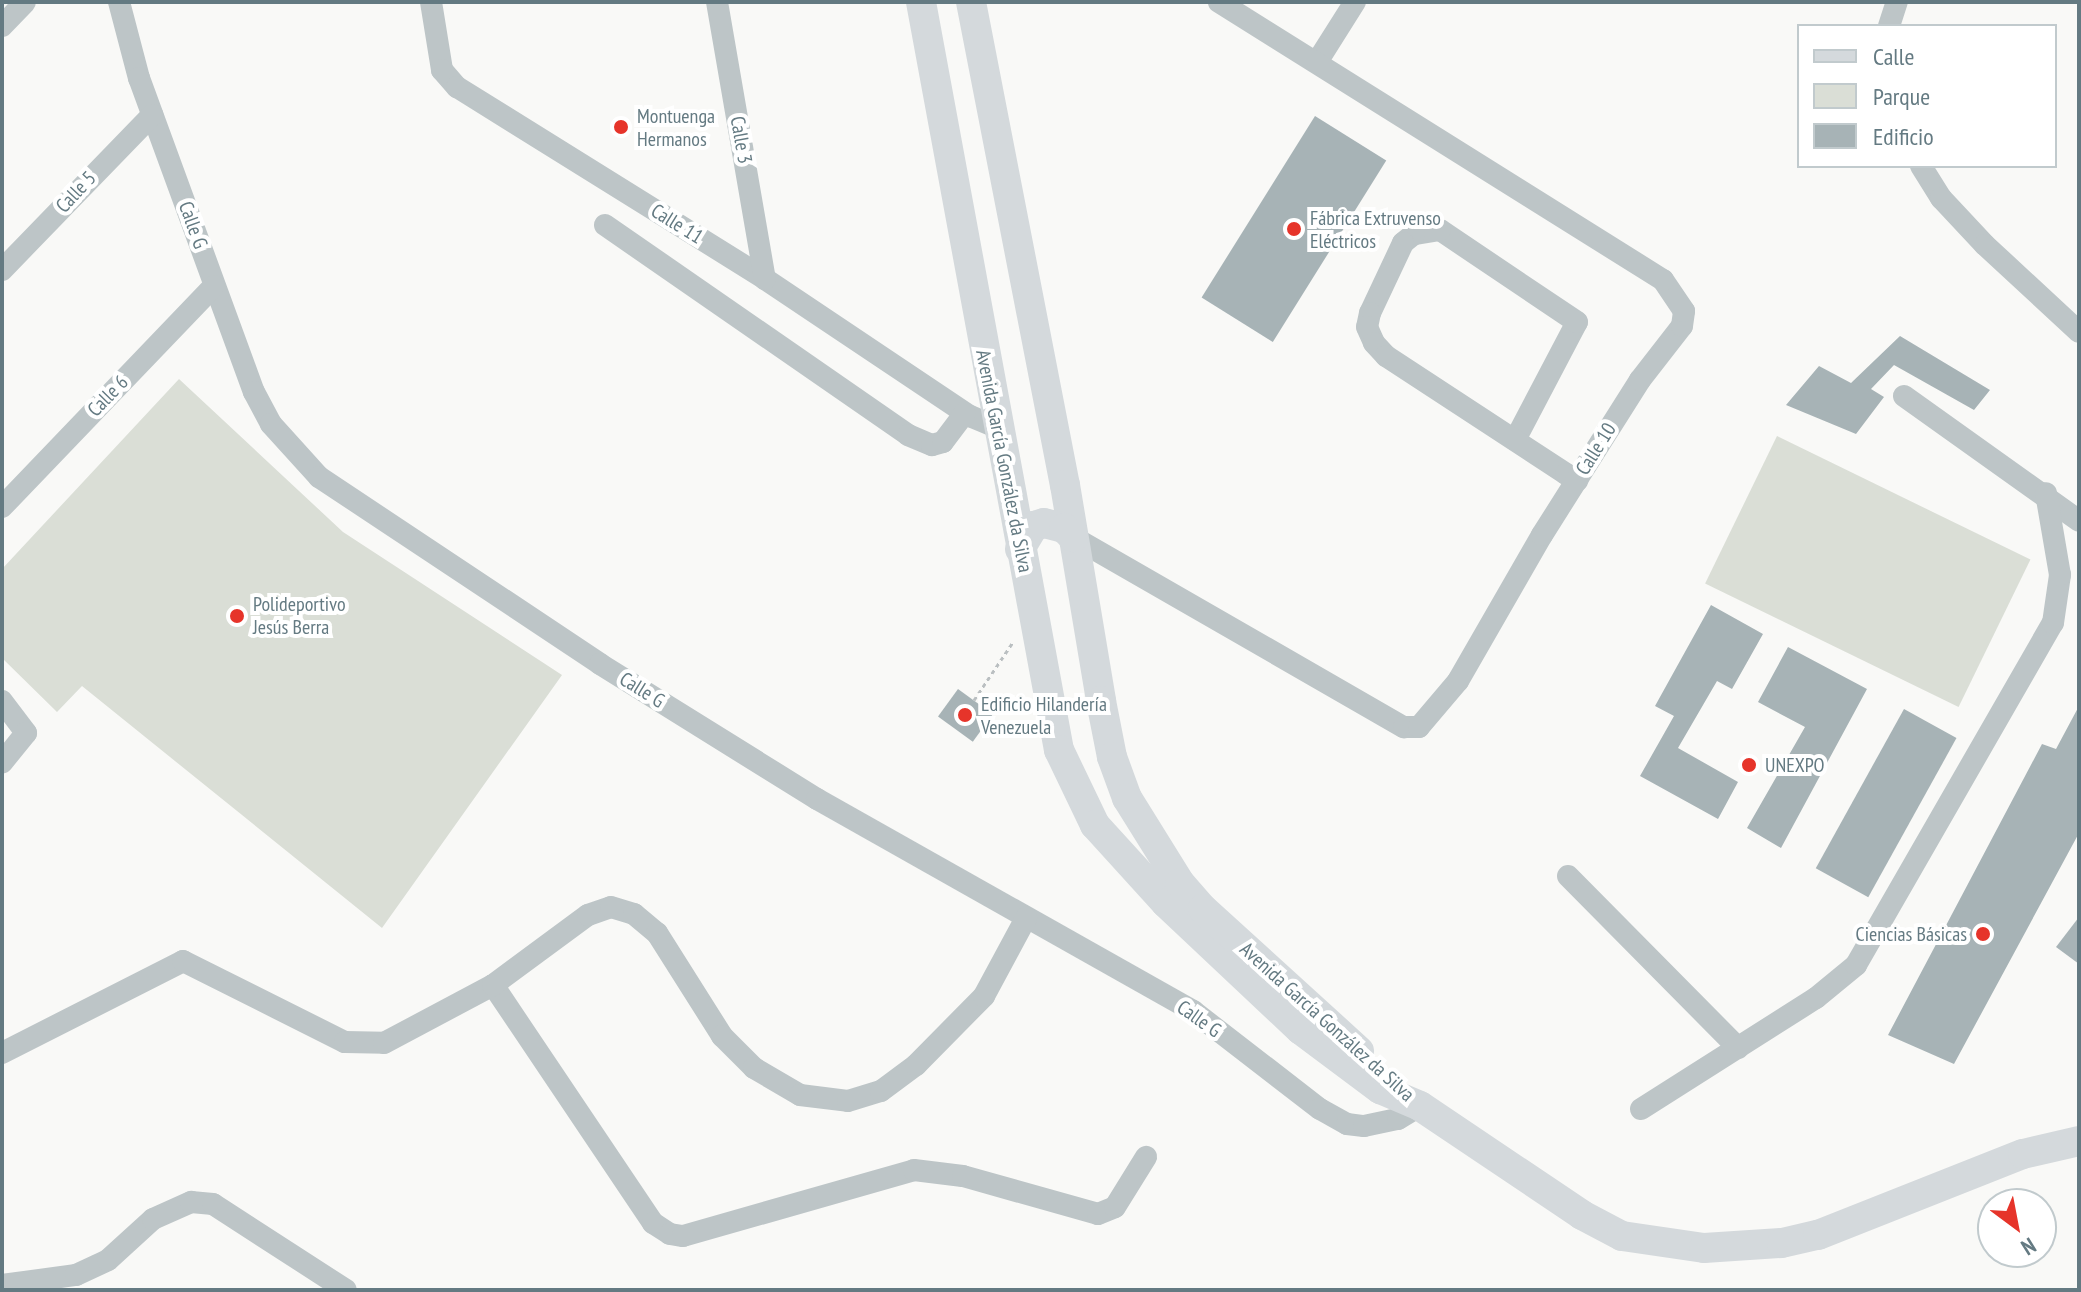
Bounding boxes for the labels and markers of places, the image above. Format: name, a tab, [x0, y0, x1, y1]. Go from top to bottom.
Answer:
place label: Montuenga Hermanos	[637, 104, 715, 151]
marker: Montuenga Hermanos	[612, 118, 630, 136]
place label: Fábrica Extruvenso Eléctricos	[1310, 206, 1441, 253]
marker: Fábrica Extruvenso Eléctricos	[1285, 220, 1303, 238]
place label: Polideportivo Jesús Berra	[253, 592, 346, 639]
marker: Polideportivo Jesús Berra	[228, 607, 246, 625]
place label: Edificio Hilandería Venezuela	[981, 692, 1107, 739]
marker: Edificio Hilandería Venezuela	[956, 706, 974, 724]
place label: UNEXPO	[1765, 753, 1824, 777]
marker: UNEXPO	[1740, 756, 1758, 774]
place label: Ciencias Básicas	[1856, 922, 1967, 946]
marker: Ciencias Básicas	[1974, 925, 1992, 943]

